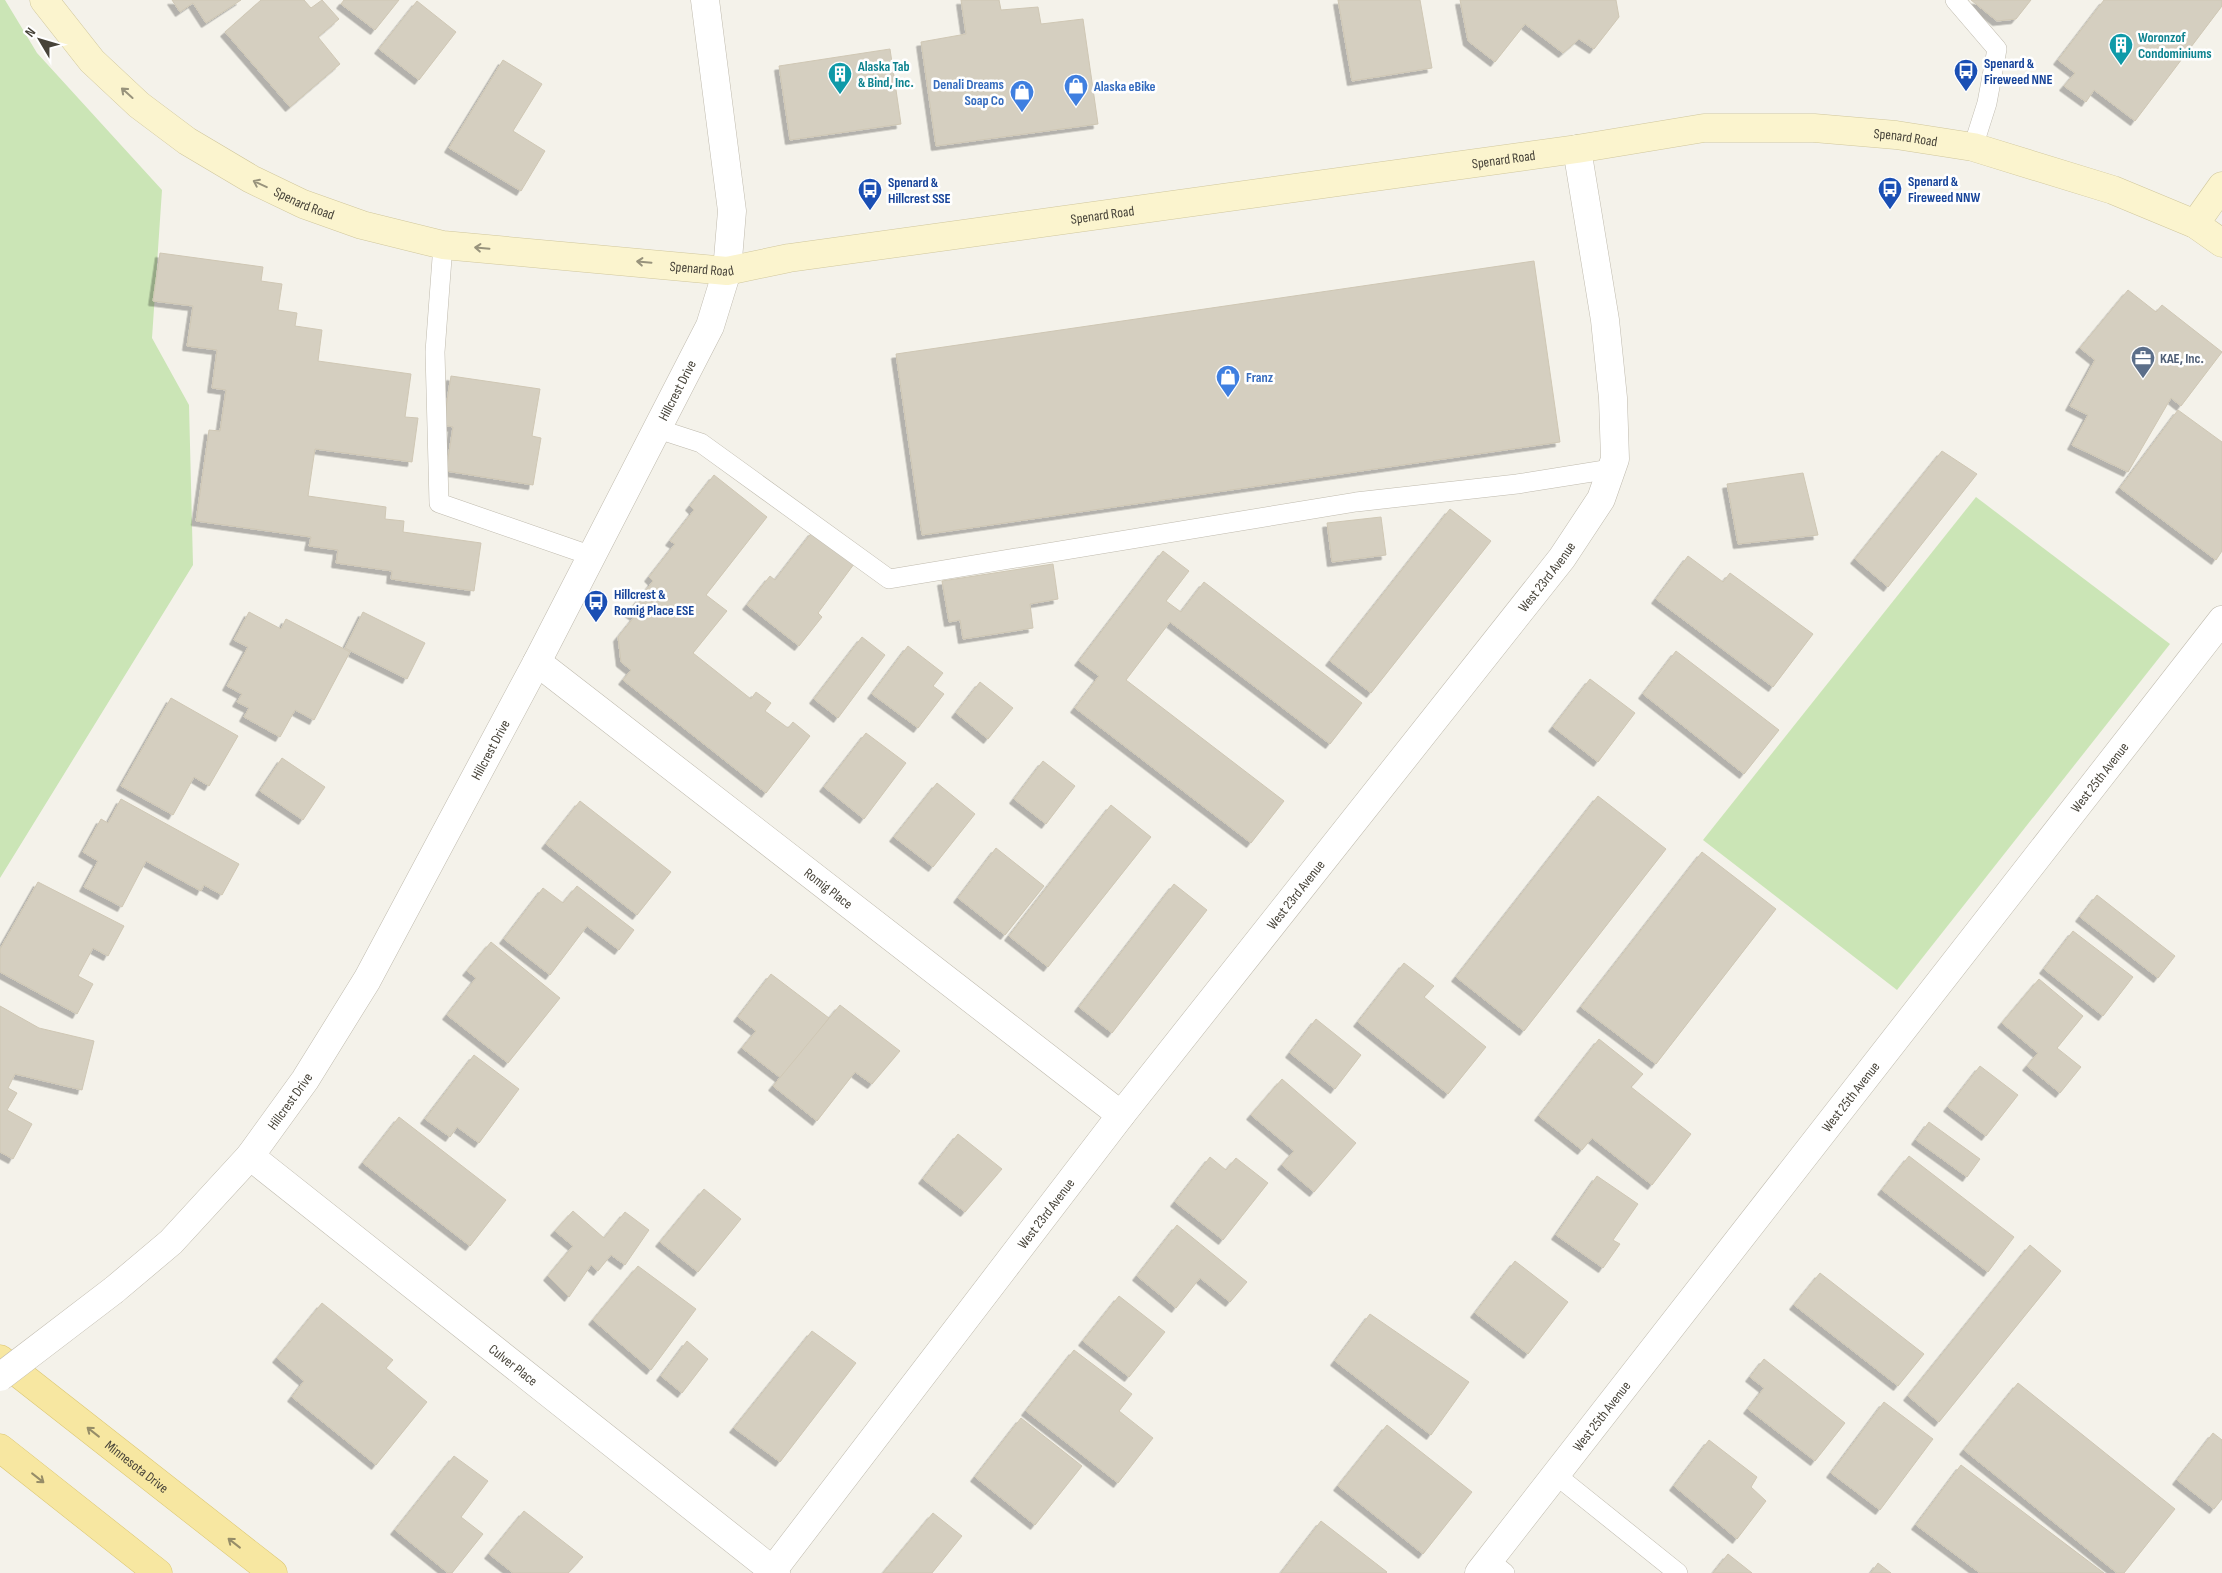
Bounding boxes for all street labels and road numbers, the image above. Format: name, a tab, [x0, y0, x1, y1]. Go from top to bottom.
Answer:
street label: Spenard Road	[1873, 125, 1939, 150]
street label: Spenard Road	[1471, 146, 1537, 172]
street label: Spenard Road	[271, 183, 337, 223]
street label: Spenard Road	[1069, 202, 1135, 227]
street label: Spenard Road	[669, 257, 735, 280]
street label: Hillcrest Drive	[654, 357, 700, 423]
street label: West 23rd Avenue	[1514, 539, 1579, 615]
street label: Hillcrest Drive	[467, 717, 513, 783]
street label: West 25th Avenue	[2067, 739, 2132, 816]
street label: West 23rd Avenue	[1263, 856, 1328, 933]
street label: Romig Place	[801, 864, 856, 912]
street label: West 25th Avenue	[1818, 1058, 1883, 1135]
street label: Hillcrest Drive	[263, 1070, 316, 1133]
street label: West 23rd Avenue	[1014, 1175, 1078, 1252]
street label: Culver Place	[485, 1340, 541, 1389]
street label: West 25th Avenue	[1569, 1378, 1634, 1455]
street label: Minnesota Drive	[102, 1436, 172, 1496]

